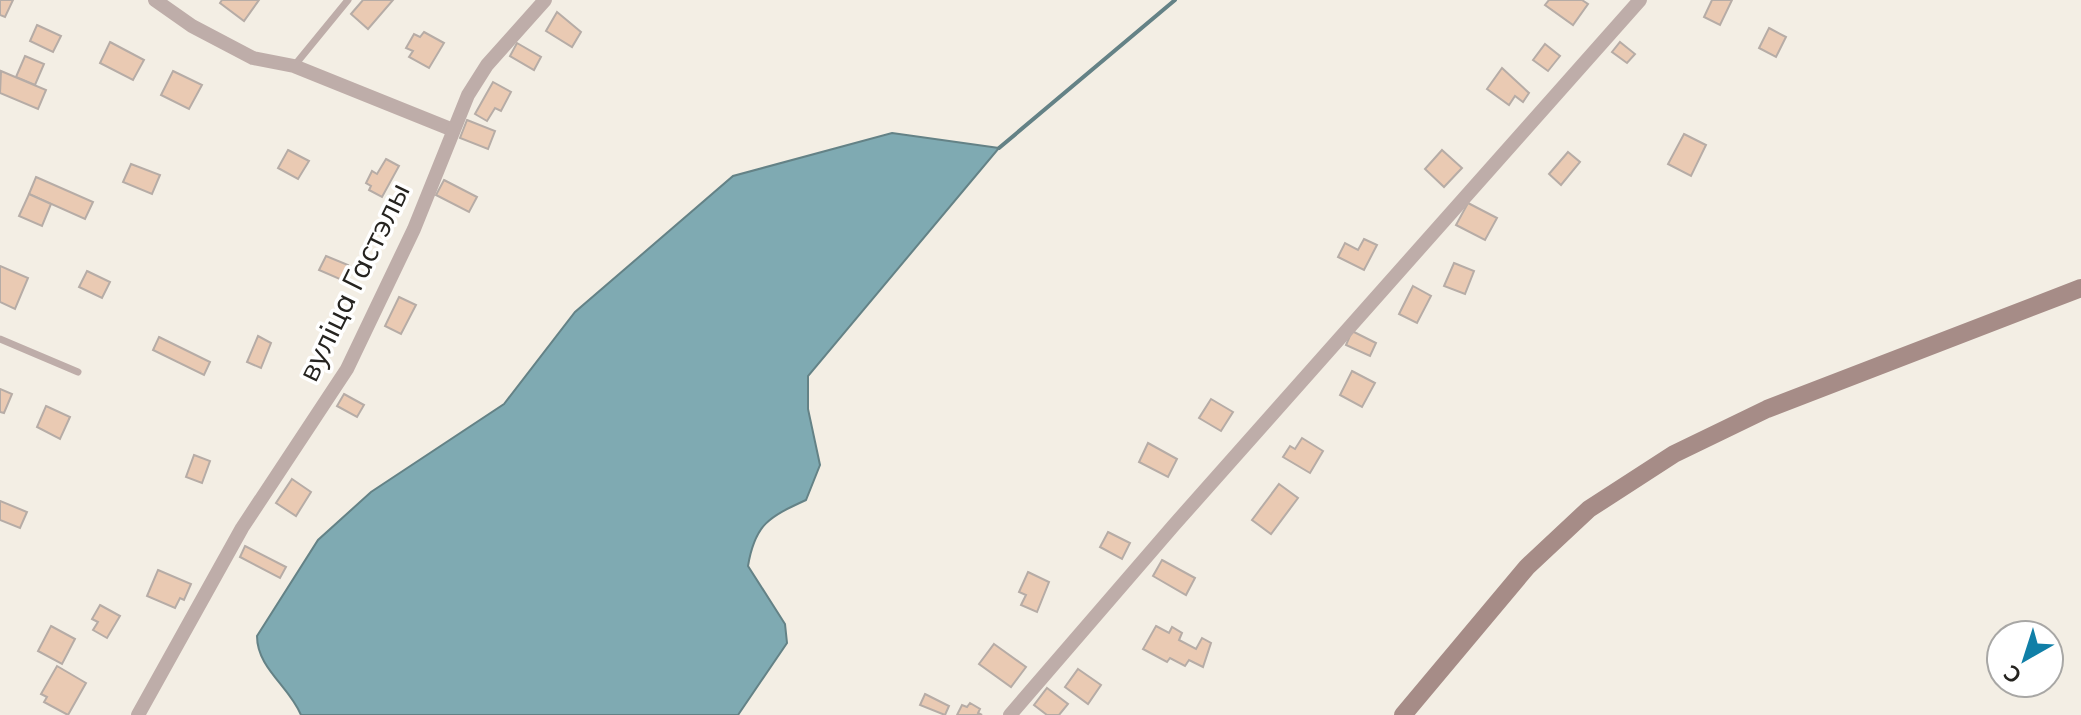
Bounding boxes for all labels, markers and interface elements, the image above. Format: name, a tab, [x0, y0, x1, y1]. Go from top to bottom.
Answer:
street label: вуліца Гастэлы	[289, 176, 418, 387]
north arrow	[1985, 619, 2065, 699]
text: С	[1998, 659, 2027, 690]

